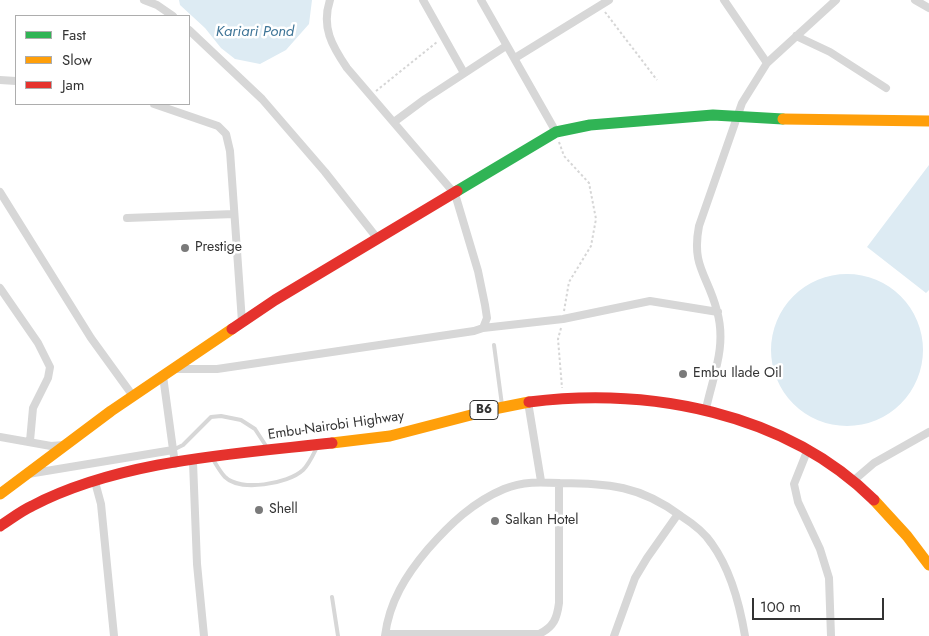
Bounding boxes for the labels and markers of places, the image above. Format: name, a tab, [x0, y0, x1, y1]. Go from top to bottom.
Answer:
place label: Prestige	[195, 240, 242, 256]
marker: Prestige	[179, 242, 191, 254]
place label: Embu Ilade Oil	[693, 366, 782, 382]
marker: Embu Ilade Oil	[677, 368, 689, 380]
place label: Shell	[269, 502, 298, 518]
marker: Shell	[253, 504, 265, 516]
place label: Salkan Hotel	[505, 513, 579, 529]
marker: Salkan Hotel	[489, 515, 501, 527]

